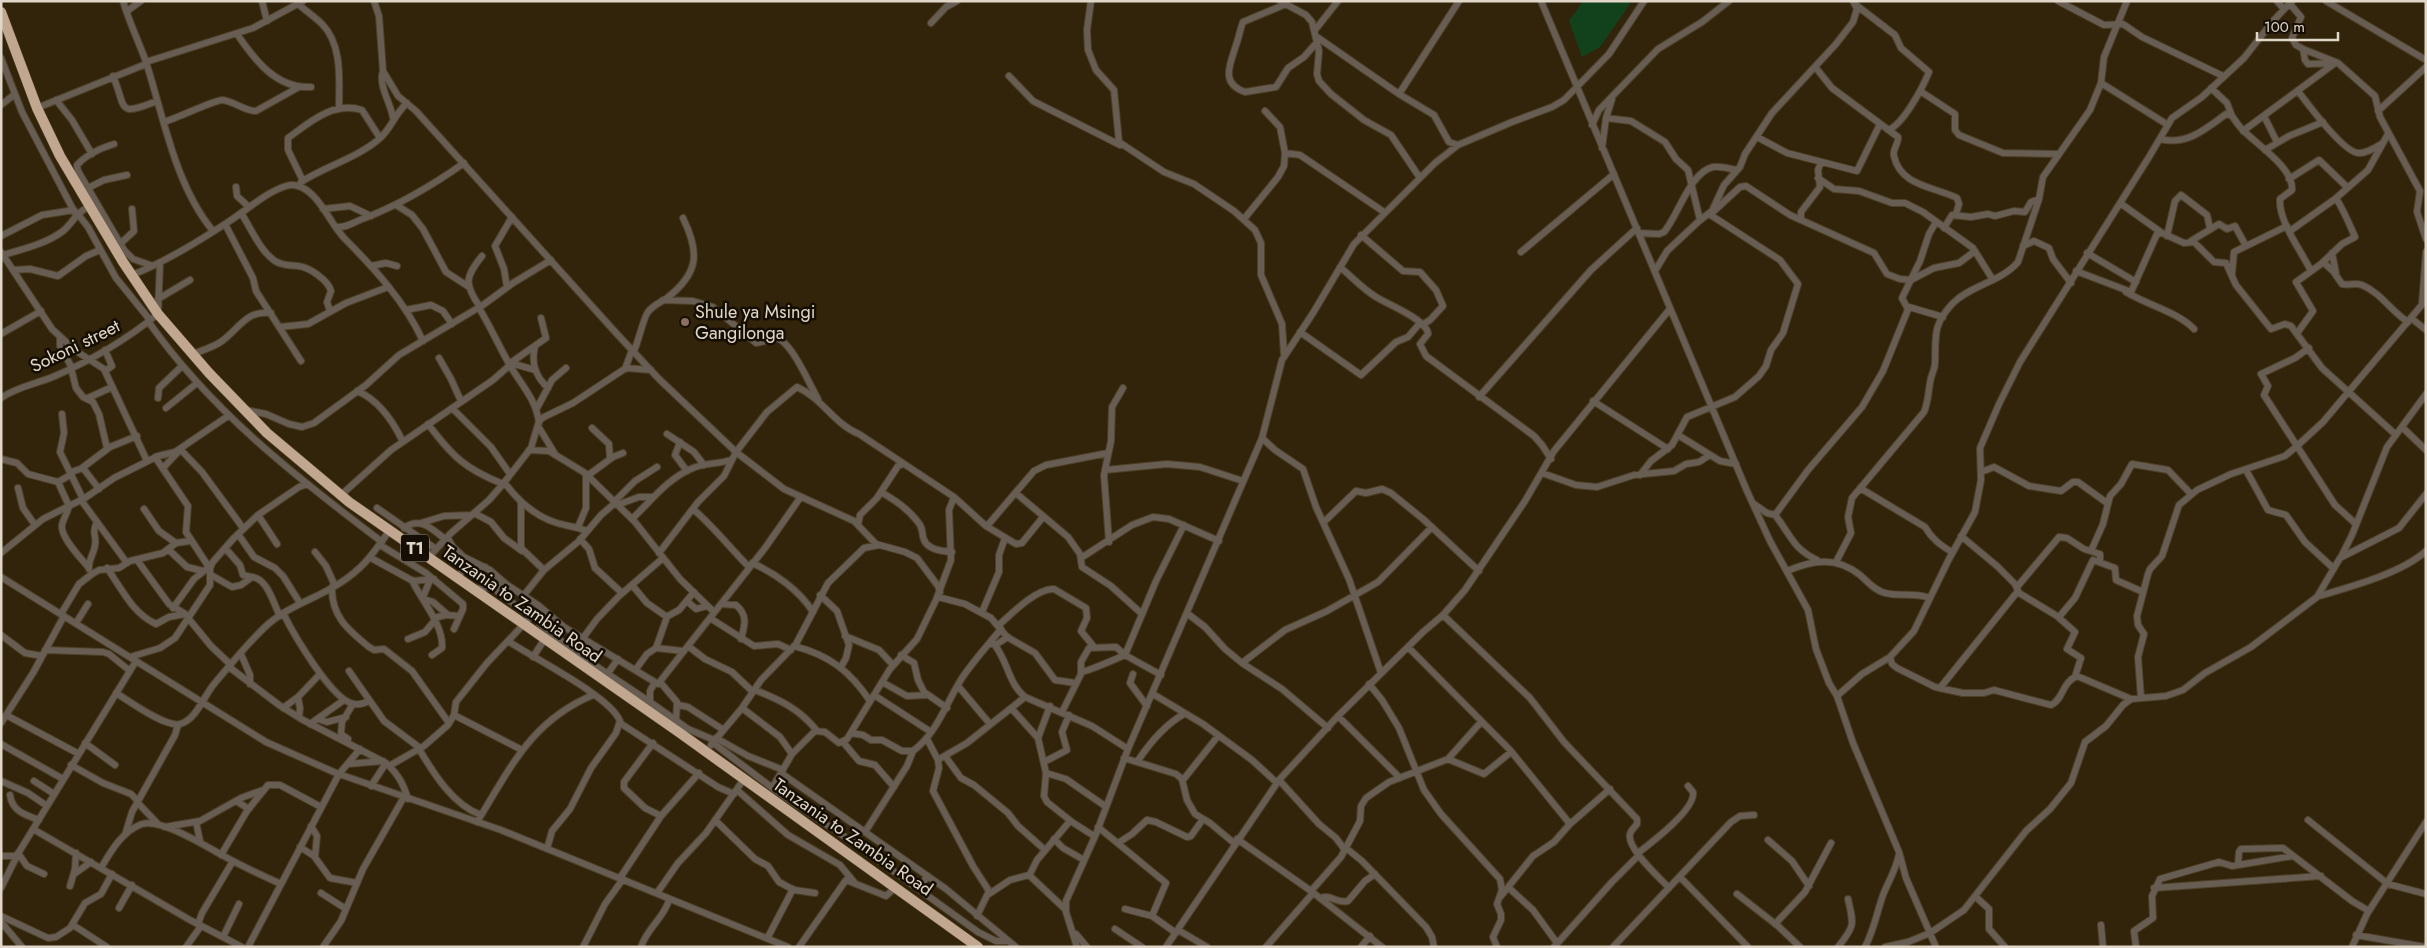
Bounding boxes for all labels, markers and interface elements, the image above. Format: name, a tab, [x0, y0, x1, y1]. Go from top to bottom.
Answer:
scale bar	[2257, 10, 2338, 42]
text: 100 m	[2264, 16, 2305, 38]
place label: Shule ya Msingi Gangilonga	[695, 299, 815, 346]
street label: Sokoni street	[26, 313, 125, 379]
marker: Shule ya Msingi Gangilonga	[679, 316, 691, 328]
road number: T1	[401, 534, 429, 562]
street label: Tanzania to Zambia Road	[437, 539, 607, 669]
street label: Tanzania to Zambia Road	[768, 772, 938, 902]

